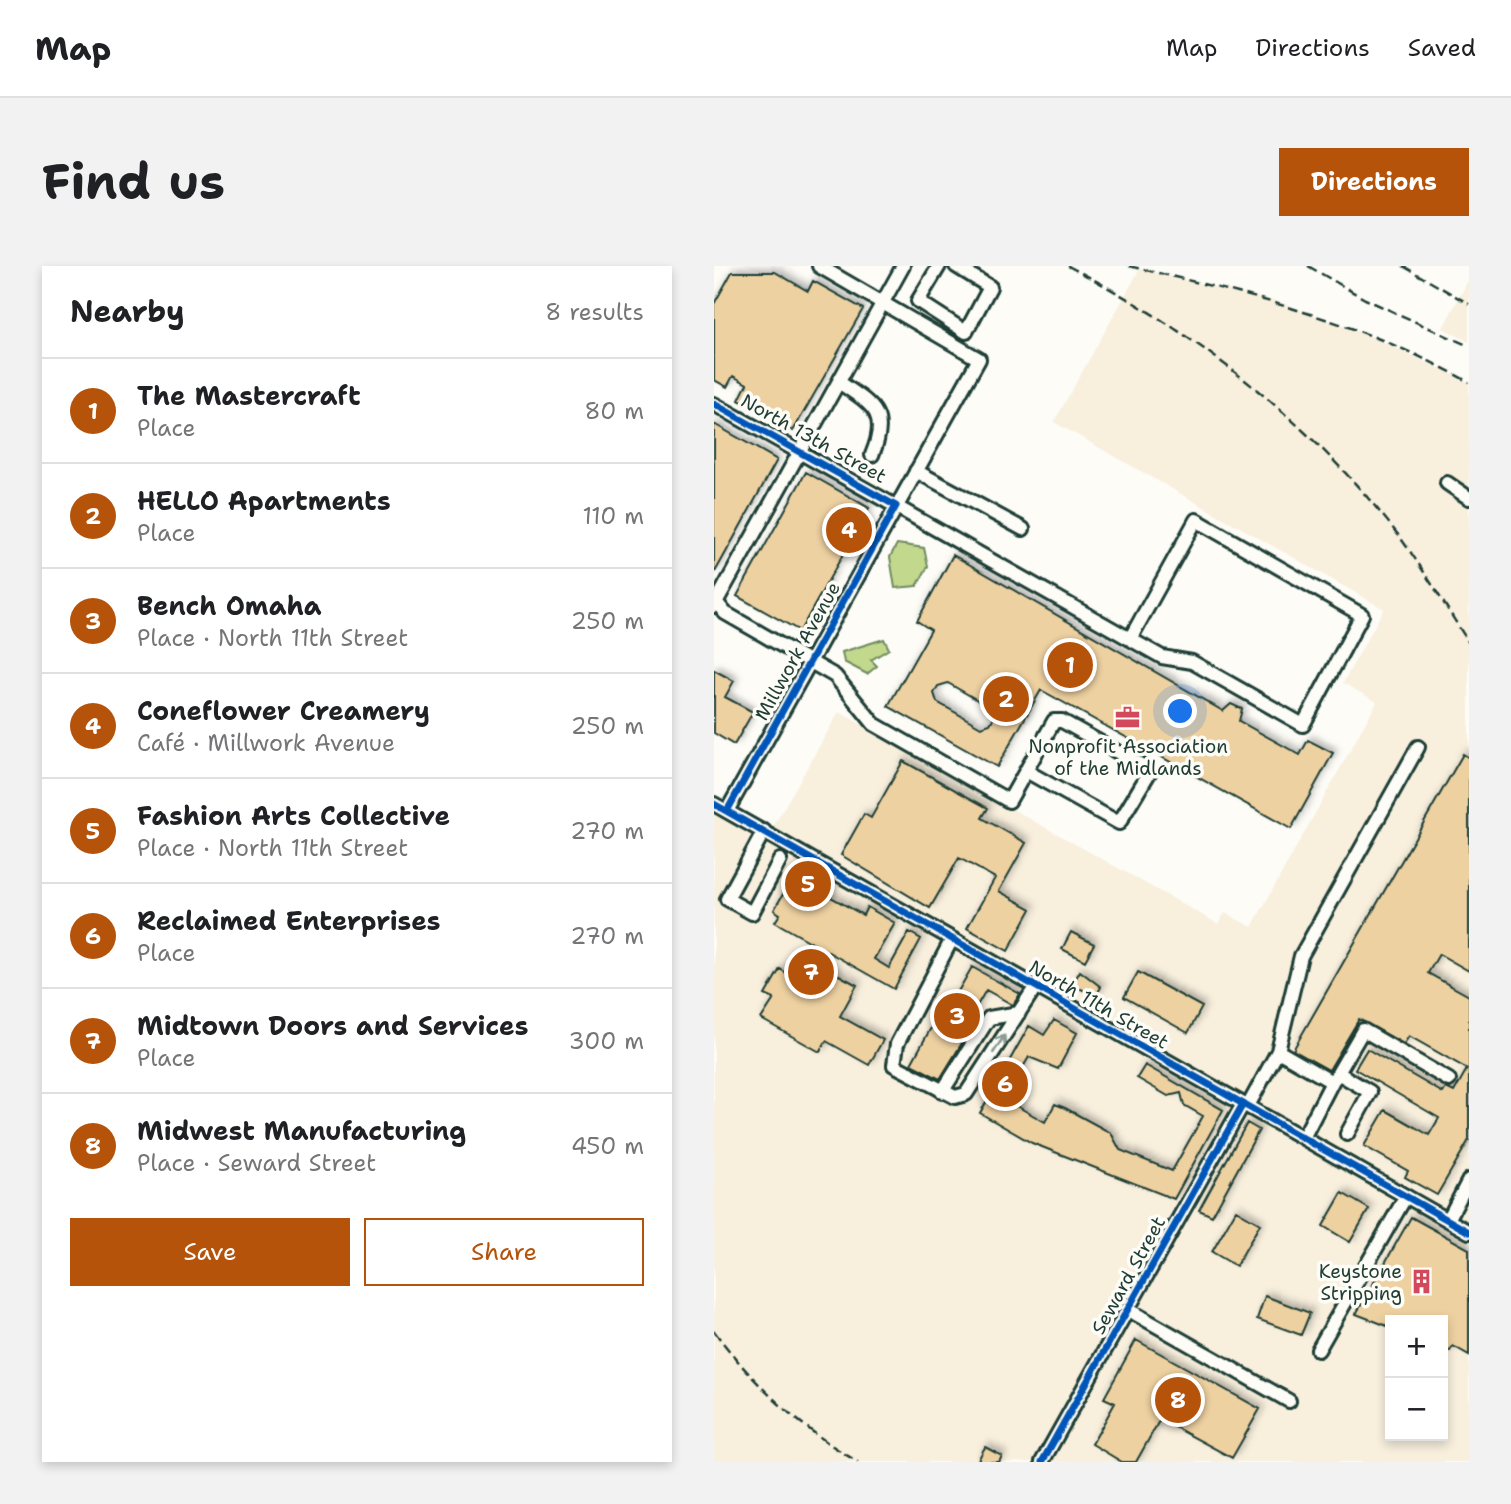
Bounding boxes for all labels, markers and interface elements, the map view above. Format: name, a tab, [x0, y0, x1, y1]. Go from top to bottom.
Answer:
text: Map	[35, 26, 111, 71]
text: Map	[1166, 32, 1217, 64]
text: Directions	[1255, 32, 1370, 64]
text: Saved	[1408, 32, 1476, 64]
button: Directions	[1279, 148, 1469, 216]
text: Find us	[42, 149, 225, 215]
text: Nearby	[70, 291, 185, 332]
text: 8 results	[545, 297, 644, 327]
text: The Mastercraft	[137, 378, 361, 413]
street label: North 13th Street	[737, 388, 891, 489]
text: 1	[88, 396, 98, 426]
text: 80 m	[585, 396, 644, 426]
text: Place	[137, 413, 196, 443]
text: HELLO Apartments	[137, 483, 391, 518]
text: 2	[85, 501, 101, 531]
text: 110 m	[582, 501, 644, 531]
pin: 4	[826, 504, 872, 556]
text: Place	[137, 518, 196, 548]
street label: Millwork Avenue	[749, 577, 846, 725]
text: Bench Omaha	[137, 588, 322, 623]
text: 3	[85, 606, 101, 636]
text: 250 m	[571, 606, 644, 636]
text: Place · North 11th Street	[137, 623, 408, 653]
pin: 1	[1047, 639, 1093, 691]
pin: 2	[983, 673, 1029, 725]
text: Coneflower Creamery	[137, 693, 430, 728]
your location	[1163, 694, 1197, 728]
office icon: Nonprofit Association of the Midlands	[1114, 704, 1142, 732]
text: 4	[85, 711, 101, 741]
text: 250 m	[571, 711, 644, 741]
text: Café · Millwork Avenue	[137, 728, 395, 758]
place label: Nonprofit Association of the Midlands	[1028, 734, 1228, 781]
text: Fashion Arts Collective	[137, 798, 450, 833]
text: 5	[86, 816, 100, 846]
text: 270 m	[570, 816, 644, 846]
text: Place · North 11th Street	[137, 833, 408, 863]
pin: 5	[785, 858, 831, 910]
text: Reclaimed Enterprises	[137, 903, 441, 938]
text: 6	[85, 921, 101, 951]
text: 270 m	[570, 921, 644, 951]
text: Place	[137, 938, 196, 968]
pin: 7	[788, 946, 834, 998]
street label: North 11th Street	[1024, 954, 1173, 1055]
pin: 3	[934, 990, 980, 1042]
text: Midtown Doors and Services	[137, 1008, 528, 1043]
text: 7	[85, 1026, 101, 1056]
text: 300 m	[569, 1026, 644, 1056]
one-way arrow	[992, 1035, 1006, 1055]
text: Place	[137, 1043, 196, 1073]
pin: 6	[982, 1058, 1028, 1110]
text: Midwest Manufacturing	[137, 1113, 466, 1148]
text: 8	[85, 1131, 101, 1161]
text: 450 m	[571, 1131, 644, 1161]
text: Place · Seward Street	[137, 1148, 376, 1178]
street label: Seward Street	[1086, 1212, 1171, 1339]
button: Save	[70, 1218, 350, 1286]
button: Share	[364, 1218, 644, 1286]
place label: Keystone Stripping	[1319, 1259, 1402, 1306]
building icon: Keystone Stripping	[1408, 1268, 1436, 1296]
map controls	[1385, 1315, 1448, 1441]
button: +	[1385, 1315, 1448, 1378]
pin: 8	[1155, 1374, 1201, 1426]
button: −	[1385, 1378, 1448, 1441]

